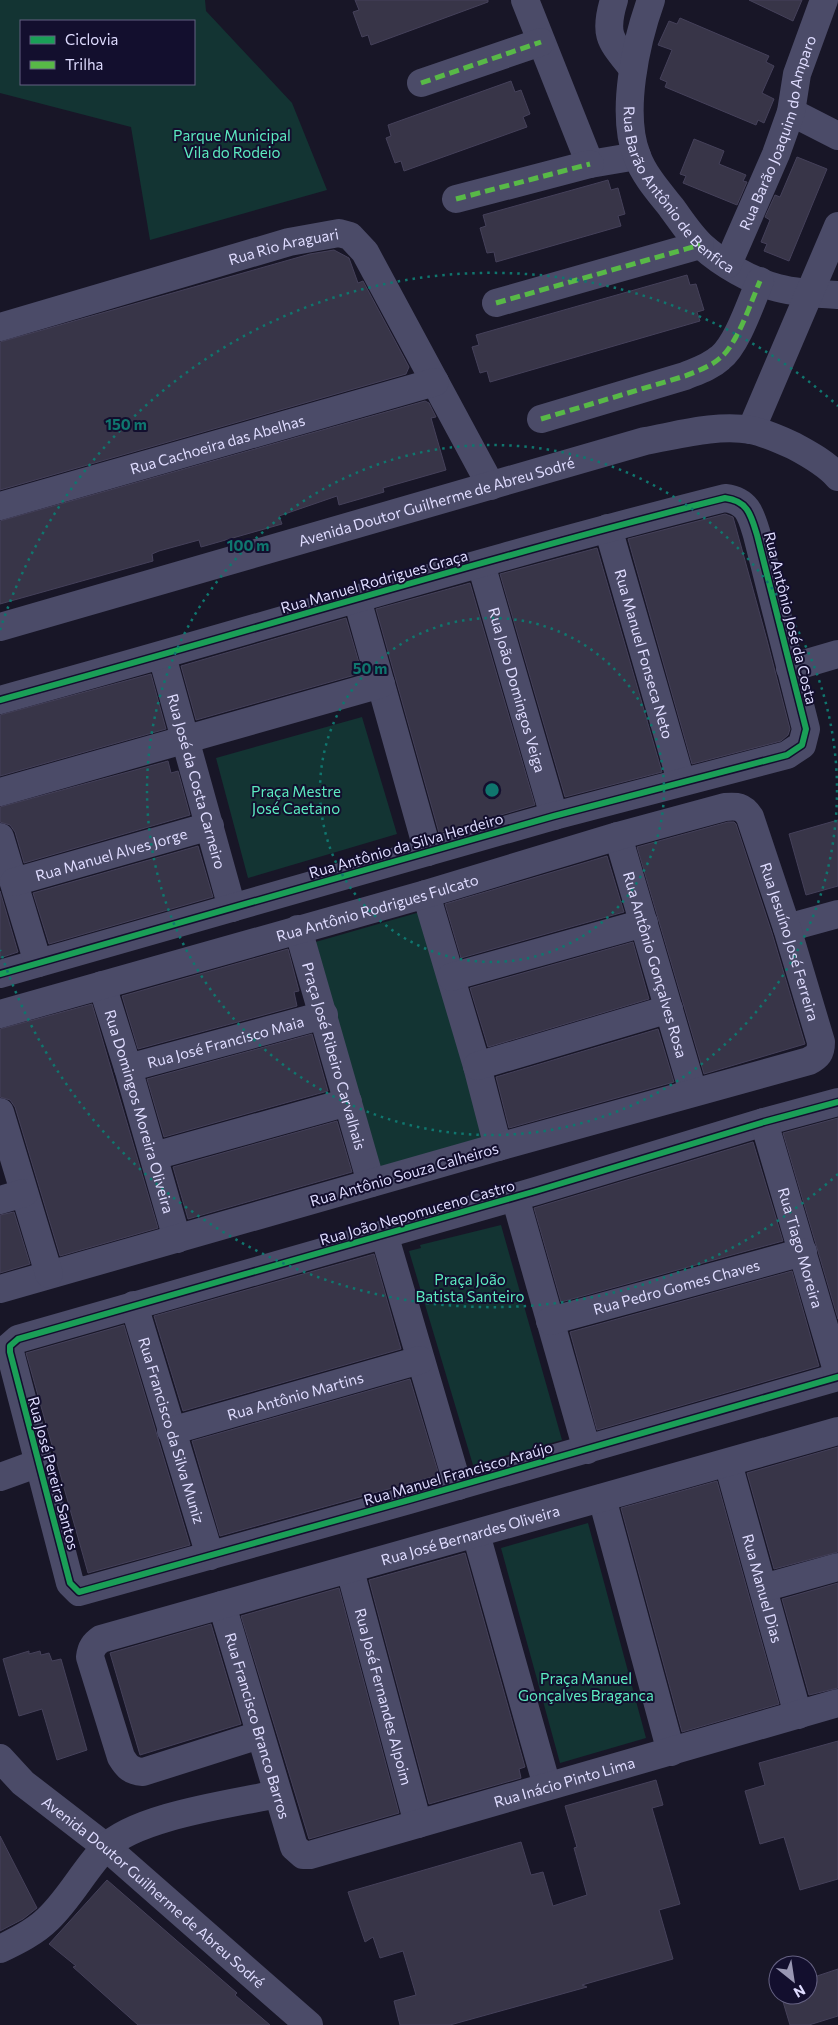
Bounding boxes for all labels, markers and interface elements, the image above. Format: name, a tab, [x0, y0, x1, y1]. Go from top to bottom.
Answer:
legend	[20, 20, 195, 85]
text: Ciclovia	[65, 30, 118, 48]
street label: Rua Barão Joaquim do Amparo	[735, 33, 819, 233]
text: Trilha	[65, 55, 103, 73]
street label: Rua Barão Antônio de Benfica	[621, 106, 738, 276]
park label: Parque Municipal Vila do Rodeio	[173, 126, 291, 161]
street label: Rua Rio Araguari	[226, 224, 340, 268]
street label: Rua Cachoeira das Abelhas	[128, 411, 307, 478]
text: 150 m	[105, 415, 147, 433]
street label: Avenida Doutor Guilherme de Abreu Sodré	[296, 453, 576, 550]
street label: Rua Antônio José da Costa	[761, 530, 821, 706]
text: 100 m	[227, 536, 269, 554]
street label: Rua Manuel Rodrigues Graça	[278, 546, 470, 616]
street label: Rua Manuel Fonseca Neto	[611, 567, 677, 741]
street label: Rua João Domingos Veiga	[485, 605, 550, 774]
text: 50 m	[353, 659, 387, 677]
street label: Rua José da Costa Carneiro	[164, 691, 230, 871]
centre of rings	[483, 781, 501, 799]
park label: Praça Mestre José Caetano	[251, 782, 341, 817]
street label: Rua Antônio da Silva Herdeiro	[307, 809, 505, 881]
street label: Rua Manuel Alves Jorge	[33, 824, 189, 885]
street label: Rua Jesuíno José Ferreira	[757, 860, 823, 1023]
street label: Rua Antônio Gonçalves Rosa	[620, 869, 691, 1060]
street label: Rua Antônio Rodrigues Fulcato	[274, 870, 480, 945]
street label: Praça José Ribeiro Carvalhais	[299, 960, 370, 1152]
street label: Rua Domingos Moreira Oliveira	[101, 1007, 178, 1215]
street label: Rua José Francisco Maia	[145, 1012, 306, 1071]
street label: Rua Antônio Souza Calheiros	[308, 1138, 500, 1210]
street label: Rua João Nepomuceno Castro	[317, 1175, 517, 1248]
street label: Rua Tiago Moreira	[775, 1185, 827, 1310]
street label: Rua Pedro Gomes Chaves	[591, 1255, 762, 1318]
park label: Praça João Batista Santeiro	[416, 1270, 524, 1305]
street label: Rua Francisco da Silva Muniz	[135, 1335, 209, 1526]
street label: Rua Antônio Martins	[225, 1368, 365, 1424]
street label: Rua José Pereira Santos	[25, 1394, 83, 1552]
street label: Rua Manuel Francisco Araújo	[361, 1437, 555, 1509]
street label: Rua José Bernardes Oliveira	[379, 1501, 562, 1569]
street label: Rua Manuel Dias	[739, 1532, 787, 1645]
street label: Rua José Fernandes Alpoim	[352, 1606, 416, 1787]
street label: Rua Francisco Branco Barros	[222, 1631, 294, 1821]
park label: Praça Manuel Gonçalves Braganca	[518, 1669, 654, 1704]
street label: Rua Inácio Pinto Lima	[492, 1753, 637, 1811]
street label: Avenida Doutor Guilherme de Abreu Sodré	[39, 1792, 269, 1991]
north arrow	[768, 1955, 818, 2005]
text: N	[791, 1982, 809, 2002]

